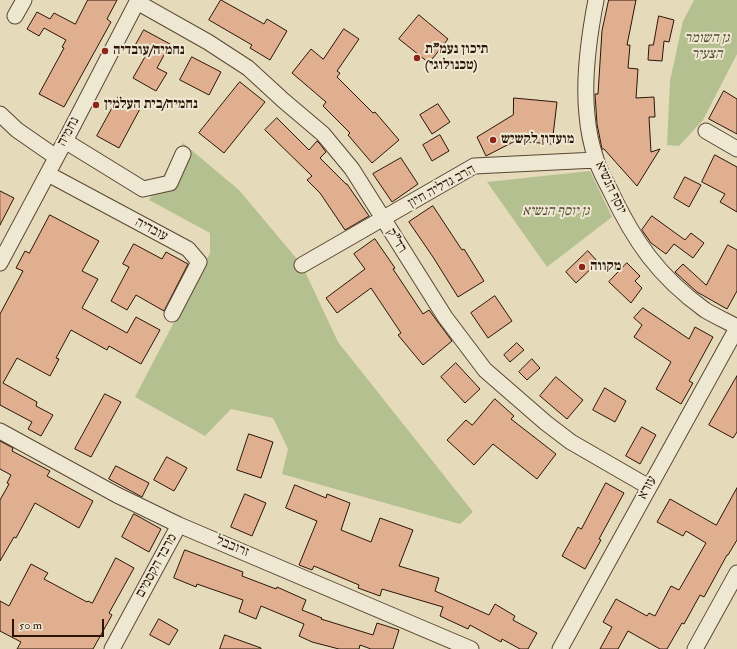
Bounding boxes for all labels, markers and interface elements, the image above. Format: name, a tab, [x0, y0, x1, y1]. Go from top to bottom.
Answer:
park label: גן השומר הצעיר	[685, 31, 729, 64]
place label: תיכון נעמ"ת (טכנולוגי)	[425, 42, 488, 74]
place label: נחמיה/עובדיה	[113, 43, 185, 59]
marker: נחמיה/עובדיה	[100, 46, 110, 56]
marker: תיכון נעמ"ת (טכנולוגי)	[412, 53, 422, 63]
place label: נחמיה/בית העלמין	[104, 97, 198, 113]
marker: נחמיה/בית העלמין	[91, 100, 101, 110]
street label: נחמיה	[54, 114, 84, 150]
place label: מועדון לקשיש	[501, 132, 574, 148]
marker: מועדון לקשיש	[488, 135, 498, 145]
street label: יוסף הנשיא	[591, 159, 629, 217]
street label: הרב גדליה חיון	[405, 162, 479, 212]
park label: גן יוסף הנשיא	[522, 204, 590, 220]
street label: עובדיה	[132, 214, 170, 246]
street label: רד"ק	[382, 225, 410, 257]
place label: מקווה	[590, 259, 621, 275]
marker: מקווה	[577, 262, 587, 272]
street label: עזרא	[635, 473, 661, 503]
street label: מרבד הקסמים	[133, 531, 181, 601]
street label: זרובבל	[213, 533, 251, 561]
scale bar	[14, 611, 106, 637]
text: 50 m	[19, 618, 42, 633]

